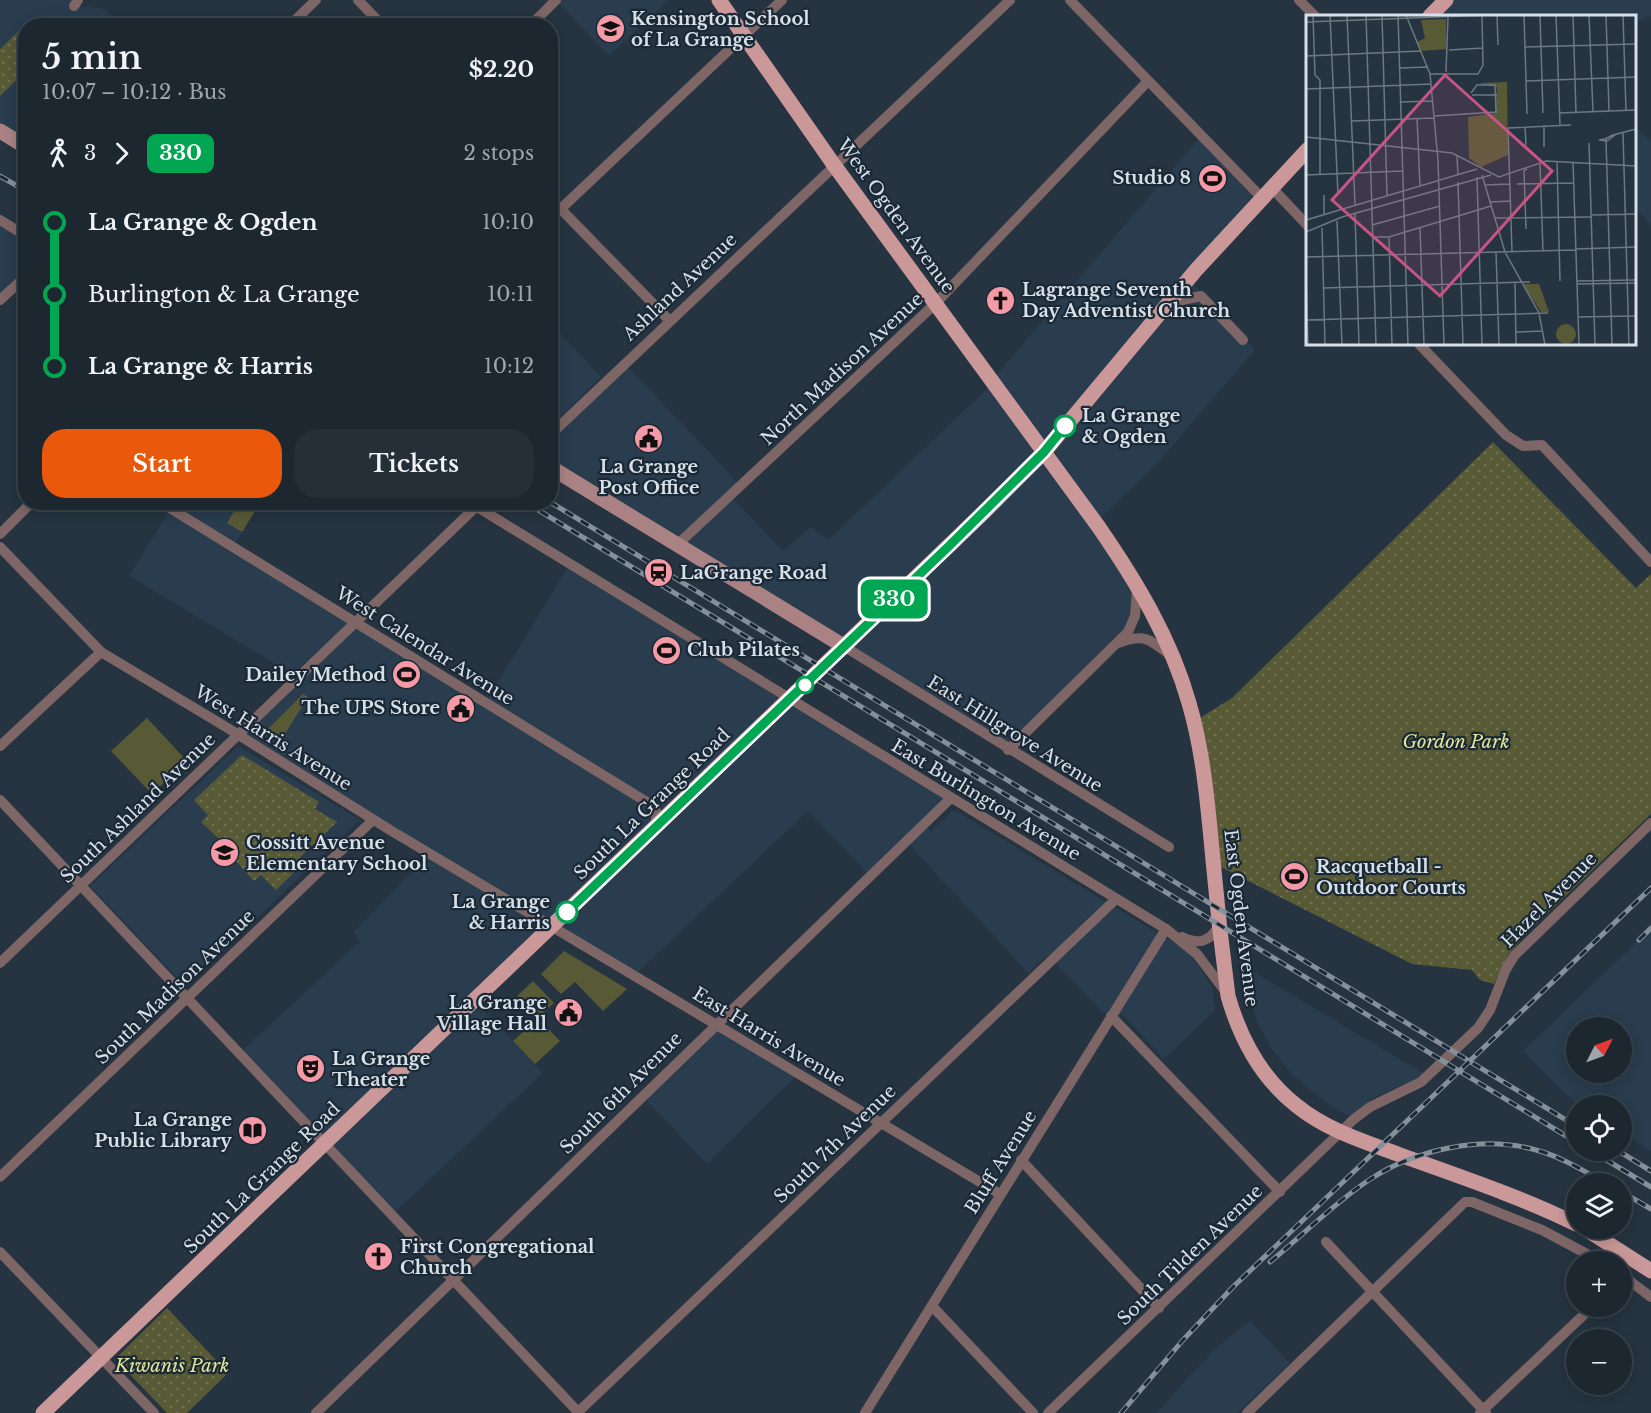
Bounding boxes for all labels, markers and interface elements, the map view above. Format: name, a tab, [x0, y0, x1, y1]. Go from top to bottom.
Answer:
place label: Kensington School of La Grange	[631, 8, 810, 51]
school or university icon: Kensington School of La Grange	[594, 13, 626, 45]
inset map	[1306, 15, 1636, 345]
text: 5 min	[42, 37, 142, 78]
text: $2.20	[469, 56, 534, 83]
text: 10:07 – 10:12 · Bus	[42, 80, 226, 104]
street label: West Ogden Avenue	[832, 134, 959, 298]
icon: walk	[42, 137, 75, 170]
icon: forward	[105, 137, 138, 170]
text: 330	[159, 140, 202, 166]
text: 3	[84, 141, 96, 165]
text: 2 stops	[464, 141, 534, 165]
sports icon: Studio 8	[1196, 162, 1228, 194]
place label: Studio 8	[1112, 167, 1191, 189]
text: La Grange & Ogden	[88, 209, 317, 236]
text: 10:10	[482, 210, 534, 234]
street label: Ashland Avenue	[618, 229, 742, 346]
place label: Lagrange Seventh Day Adventist Church	[1022, 279, 1230, 322]
text: Burlington & La Grange	[88, 281, 360, 308]
text: 10:11	[487, 282, 534, 306]
church icon: Lagrange Seventh Day Adventist Church	[985, 284, 1017, 316]
street label: North Madison Avenue	[756, 288, 928, 450]
text: La Grange & Harris	[88, 353, 313, 380]
text: 10:12	[484, 354, 534, 378]
place label: La Grange & Ogden	[1082, 405, 1180, 448]
marker: La Grange & Ogden	[1054, 415, 1076, 437]
public building icon: La Grange Post Office	[633, 422, 665, 454]
button: Start	[42, 429, 282, 498]
button: Tickets	[294, 429, 534, 498]
place label: La Grange Post Office	[599, 456, 699, 499]
station icon: LaGrange Road	[643, 557, 675, 589]
place label: LaGrange Road	[680, 562, 828, 584]
line badge: 330	[860, 580, 928, 618]
street label: West Calendar Avenue	[331, 581, 518, 710]
text: 330	[873, 586, 915, 612]
sports icon: Club Pilates	[650, 634, 682, 666]
place label: Club Pilates	[687, 639, 800, 661]
sports icon: Dailey Method	[391, 659, 423, 691]
place label: Dailey Method	[245, 664, 387, 686]
street label: East Hillgrove Avenue	[923, 671, 1107, 797]
unlabelled marker	[796, 676, 814, 694]
street label: West Harris Avenue	[189, 680, 356, 795]
public building icon: The UPS Store	[445, 692, 477, 724]
place label: The UPS Store	[302, 697, 440, 719]
street label: South La Grange Road	[569, 724, 735, 884]
street label: South Ashland Avenue	[56, 728, 220, 888]
park label: Gordon Park	[1402, 731, 1510, 753]
street label: East Burlington Avenue	[887, 735, 1085, 865]
street label: East Ogden Avenue	[1219, 828, 1263, 1008]
place label: Cossitt Avenue Elementary School	[246, 832, 428, 875]
school or university icon: Cossitt Avenue Elementary School	[209, 837, 241, 869]
street label: Hazel Avenue	[1497, 848, 1601, 952]
place label: Racquetball - Outdoor Courts	[1316, 856, 1466, 899]
sports icon: Racquetball - Outdoor Courts	[1279, 861, 1311, 893]
place label: La Grange & Harris	[452, 891, 550, 934]
marker: La Grange & Harris	[556, 901, 578, 923]
street label: South Madison Avenue	[91, 905, 259, 1069]
street label: East Harris Avenue	[689, 983, 849, 1091]
place label: La Grange Village Hall	[436, 992, 548, 1035]
public building icon: La Grange Village Hall	[552, 997, 584, 1029]
north arrow	[1566, 1017, 1632, 1083]
map controls	[1566, 1017, 1632, 1395]
street label: South 6th Avenue	[555, 1027, 687, 1159]
place label: La Grange Theater	[332, 1048, 430, 1091]
theatre icon: La Grange Theater	[295, 1053, 327, 1085]
street label: South 7th Avenue	[769, 1080, 901, 1208]
button: locate	[1566, 1095, 1632, 1161]
street label: South La Grange Road	[179, 1098, 345, 1258]
street label: Bluff Avenue	[960, 1106, 1042, 1218]
place label: La Grange Public Library	[94, 1109, 232, 1152]
library icon: La Grange Public Library	[237, 1114, 269, 1146]
button: layers	[1566, 1173, 1632, 1239]
street label: South Tilden Avenue	[1113, 1180, 1267, 1330]
place label: First Congregational Church	[400, 1236, 595, 1279]
church icon: First Congregational Church	[363, 1241, 395, 1273]
button: +	[1566, 1251, 1632, 1317]
button: −	[1566, 1329, 1632, 1395]
park label: Kiwanis Park	[114, 1355, 229, 1377]

